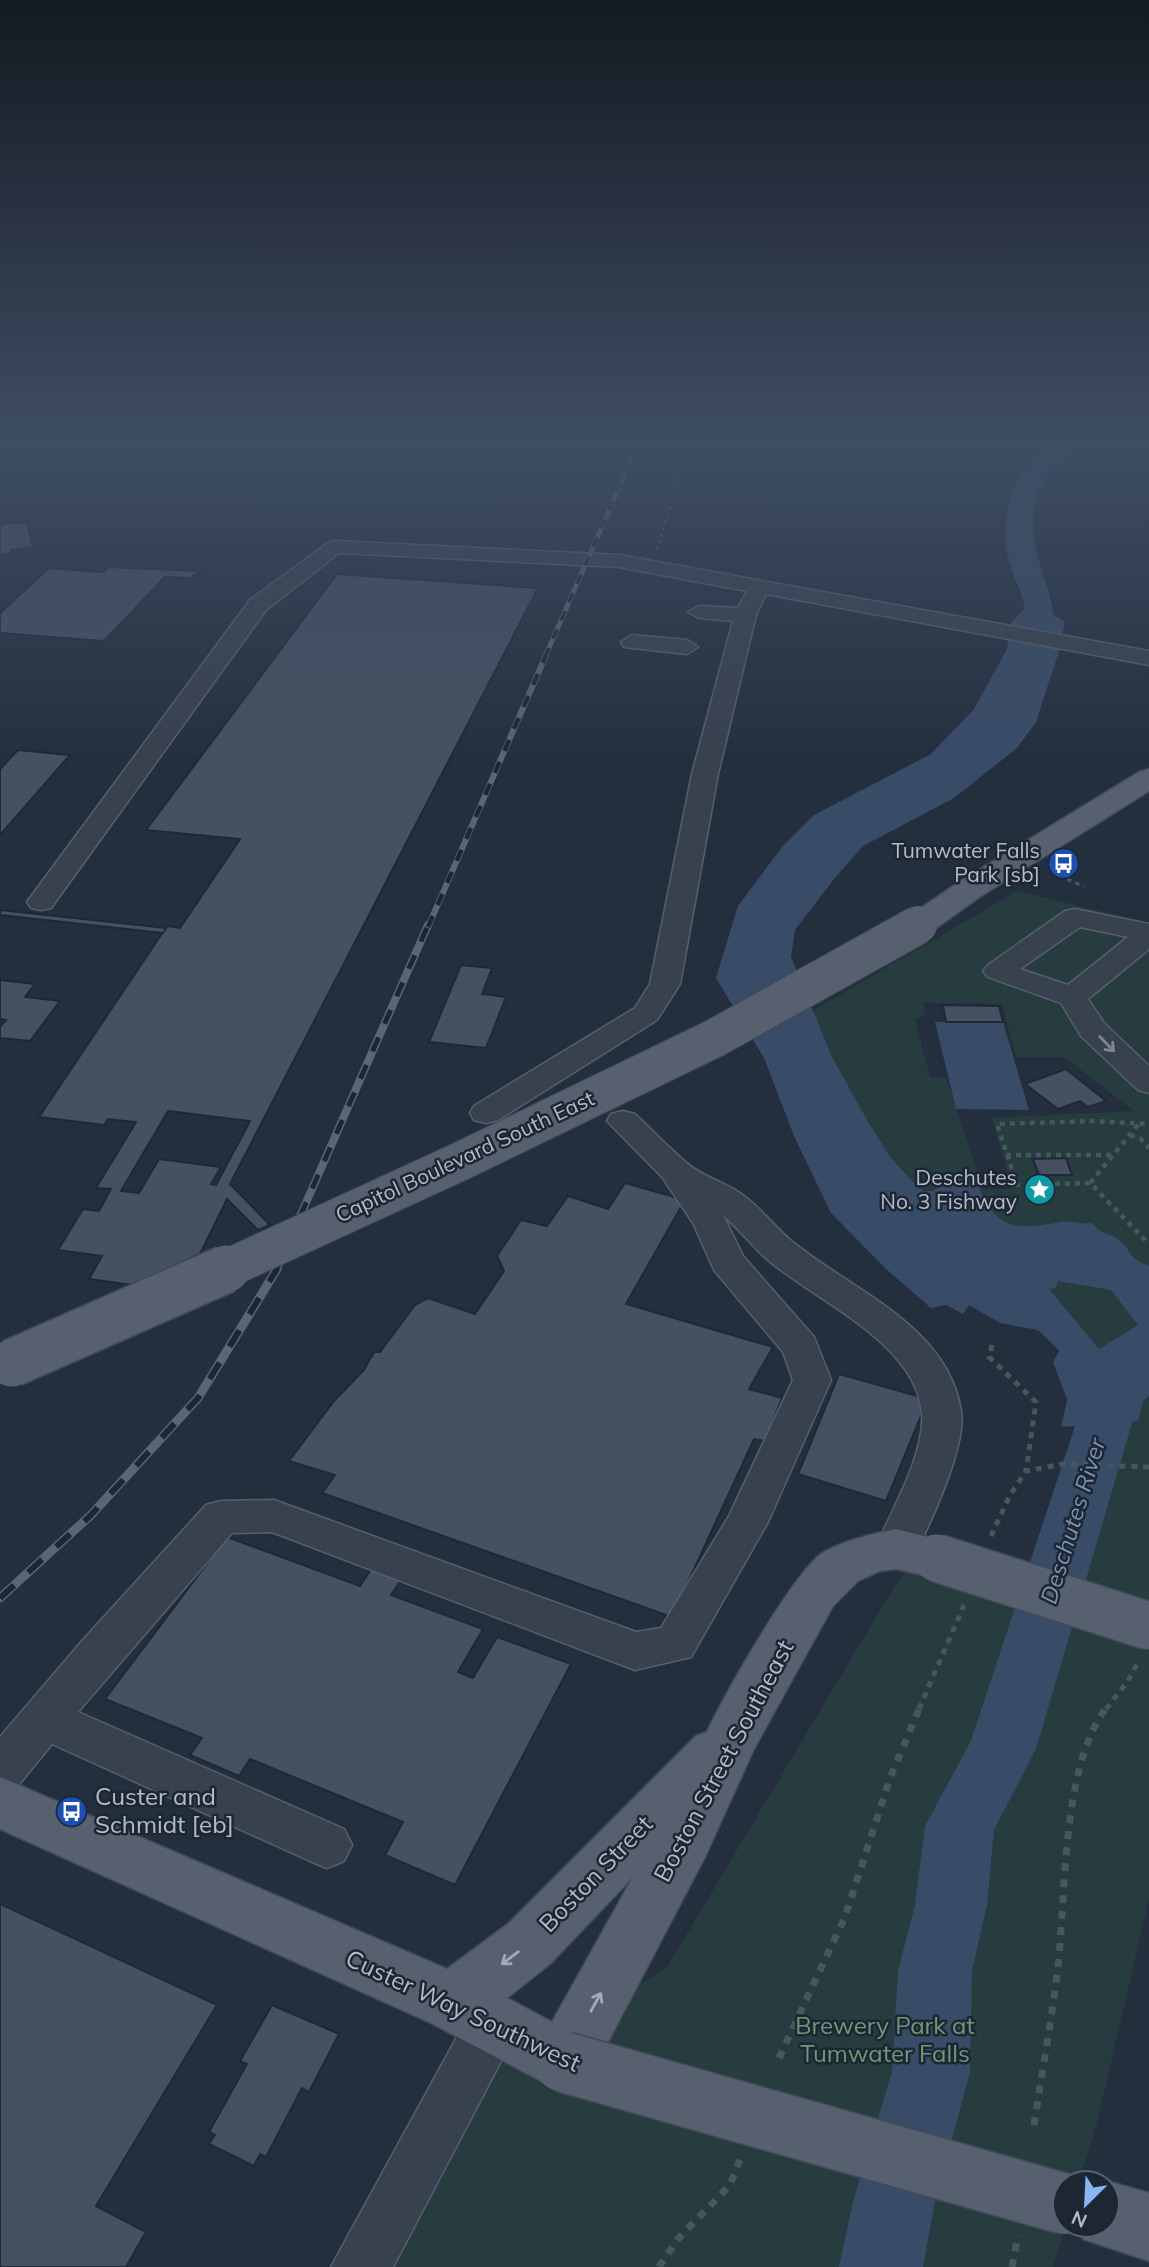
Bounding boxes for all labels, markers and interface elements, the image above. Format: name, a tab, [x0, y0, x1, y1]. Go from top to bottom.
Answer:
place label: Tumwater Falls Park [sb]	[892, 837, 1040, 887]
bus stop icon: Tumwater Falls Park [sb]	[1046, 846, 1080, 880]
one-way arrow	[1098, 1035, 1115, 1052]
street label: Capitol Boulevard South East	[331, 1085, 598, 1228]
place label: Deschutes No. 3 Fishway	[880, 1164, 1017, 1214]
place icon: Deschutes No. 3 Fishway	[1023, 1173, 1057, 1207]
water label: Deschutes River	[1034, 1433, 1112, 1607]
street label: Boston Street Southeast	[647, 1635, 800, 1886]
place label: Custer and Schmidt [eb]	[95, 1781, 234, 1839]
bus stop icon: Custer and Schmidt [eb]	[55, 1794, 89, 1828]
street label: Boston Street	[532, 1809, 658, 1938]
street label: Custer Way Southwest	[341, 1943, 586, 2078]
one-way arrow	[501, 1950, 520, 1965]
one-way arrow	[589, 1993, 603, 2013]
park label: Brewery Park at Tumwater Falls	[795, 2010, 975, 2068]
north arrow	[1051, 2169, 1121, 2239]
text: N	[1068, 2206, 1091, 2233]

